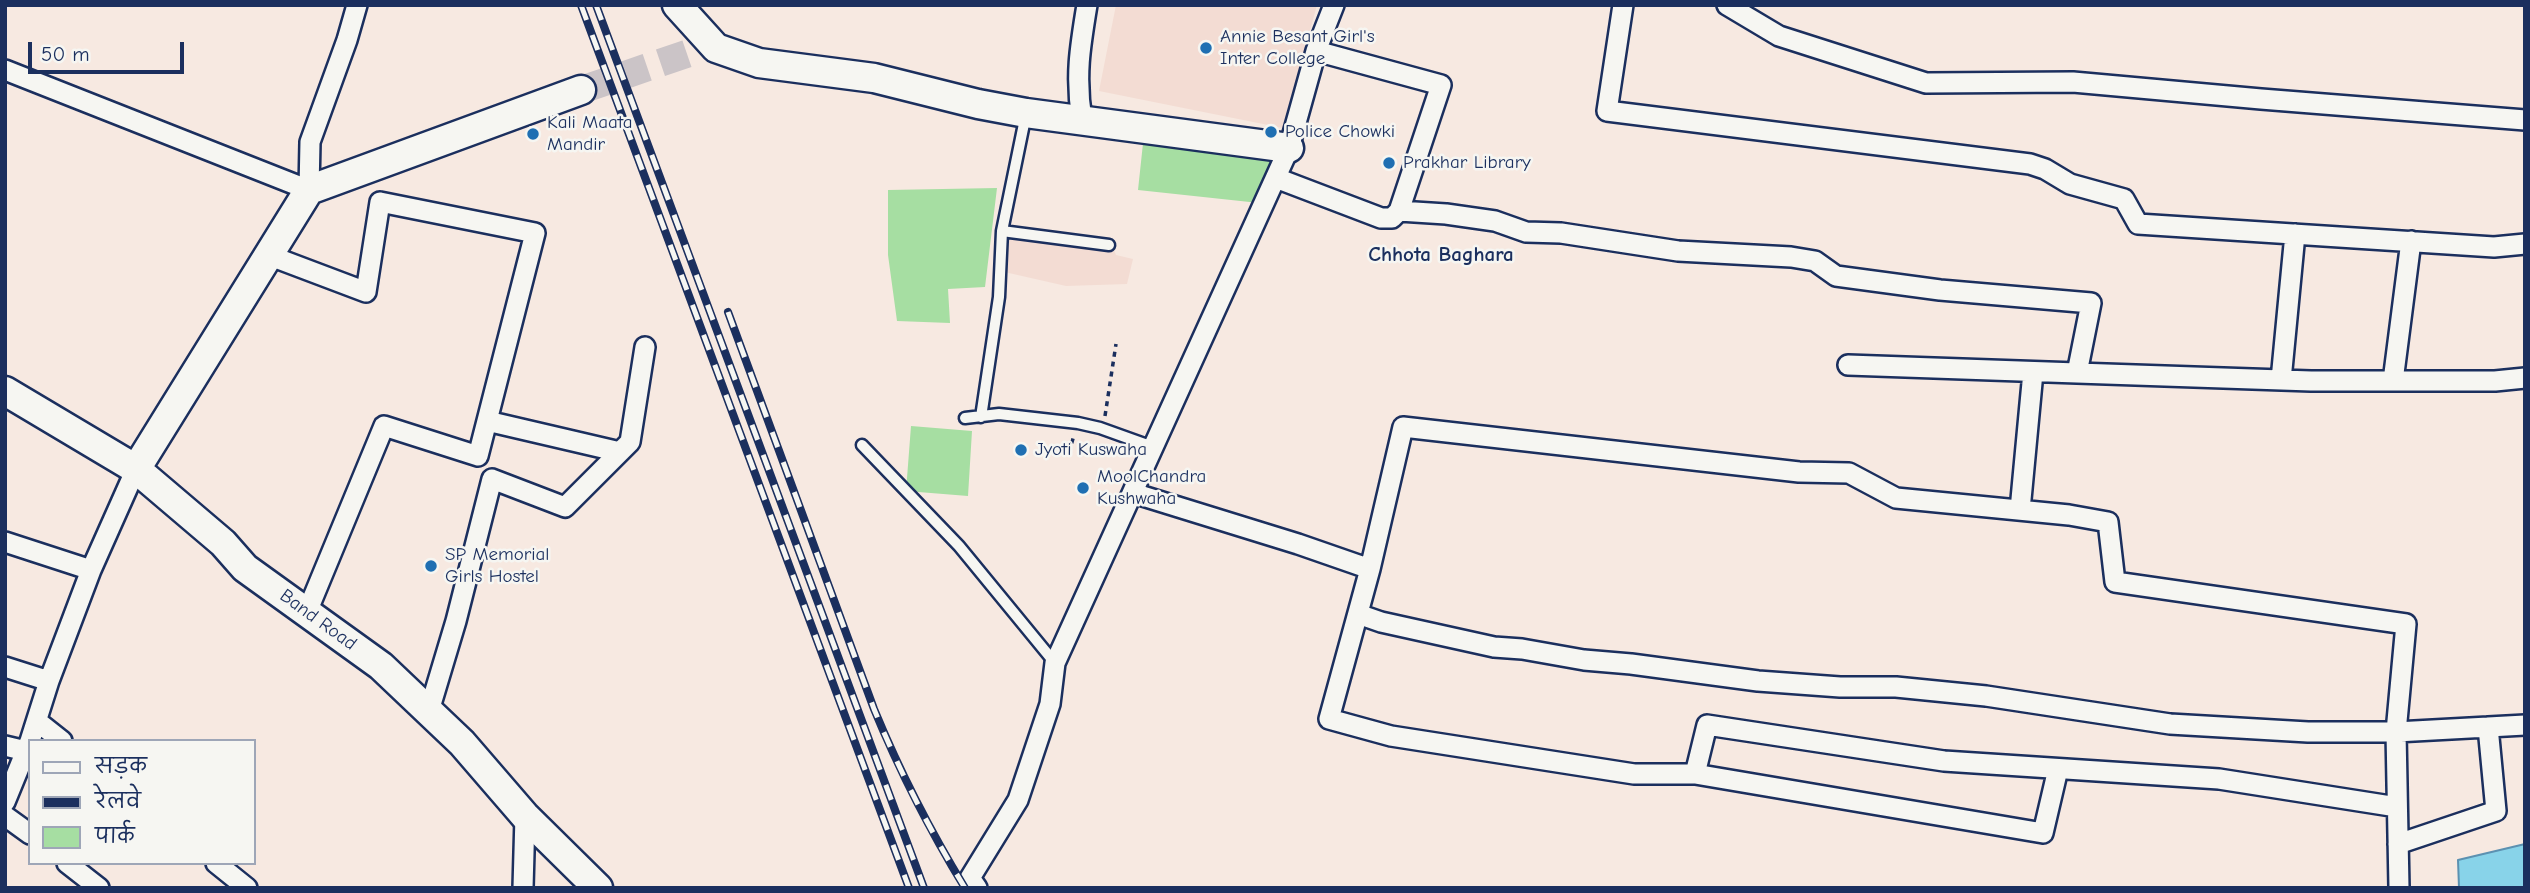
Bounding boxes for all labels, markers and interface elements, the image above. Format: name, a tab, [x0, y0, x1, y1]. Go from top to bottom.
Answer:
place label: Annie Besant Girl's Inter College	[1220, 26, 1375, 70]
scale bar	[32, 28, 187, 72]
marker: Annie Besant Girl's Inter College	[1198, 40, 1214, 56]
text: 50 m	[41, 42, 90, 66]
place label: Kali Maata Mandir	[547, 112, 632, 156]
place label: Police Chowki	[1285, 121, 1395, 143]
marker: Police Chowki	[1263, 124, 1279, 140]
marker: Kali Maata Mandir	[525, 126, 541, 142]
place label: Prakhar Library	[1403, 152, 1531, 174]
marker: Prakhar Library	[1381, 155, 1397, 171]
district label: Chhota Baghara	[1368, 242, 1514, 268]
place label: Jyoti Kuswaha	[1035, 439, 1147, 461]
marker: Jyoti Kuswaha	[1013, 442, 1029, 458]
place label: MoolChandra Kushwaha	[1097, 466, 1206, 510]
marker: MoolChandra Kushwaha	[1075, 480, 1091, 496]
place label: SP Memorial Girls Hostel	[445, 544, 549, 588]
marker: SP Memorial Girls Hostel	[423, 558, 439, 574]
street label: Band Road	[275, 584, 361, 656]
legend	[28, 739, 256, 865]
text: सड़क	[95, 754, 147, 778]
text: रेलवे	[95, 789, 141, 813]
text: पार्क	[95, 824, 135, 848]

